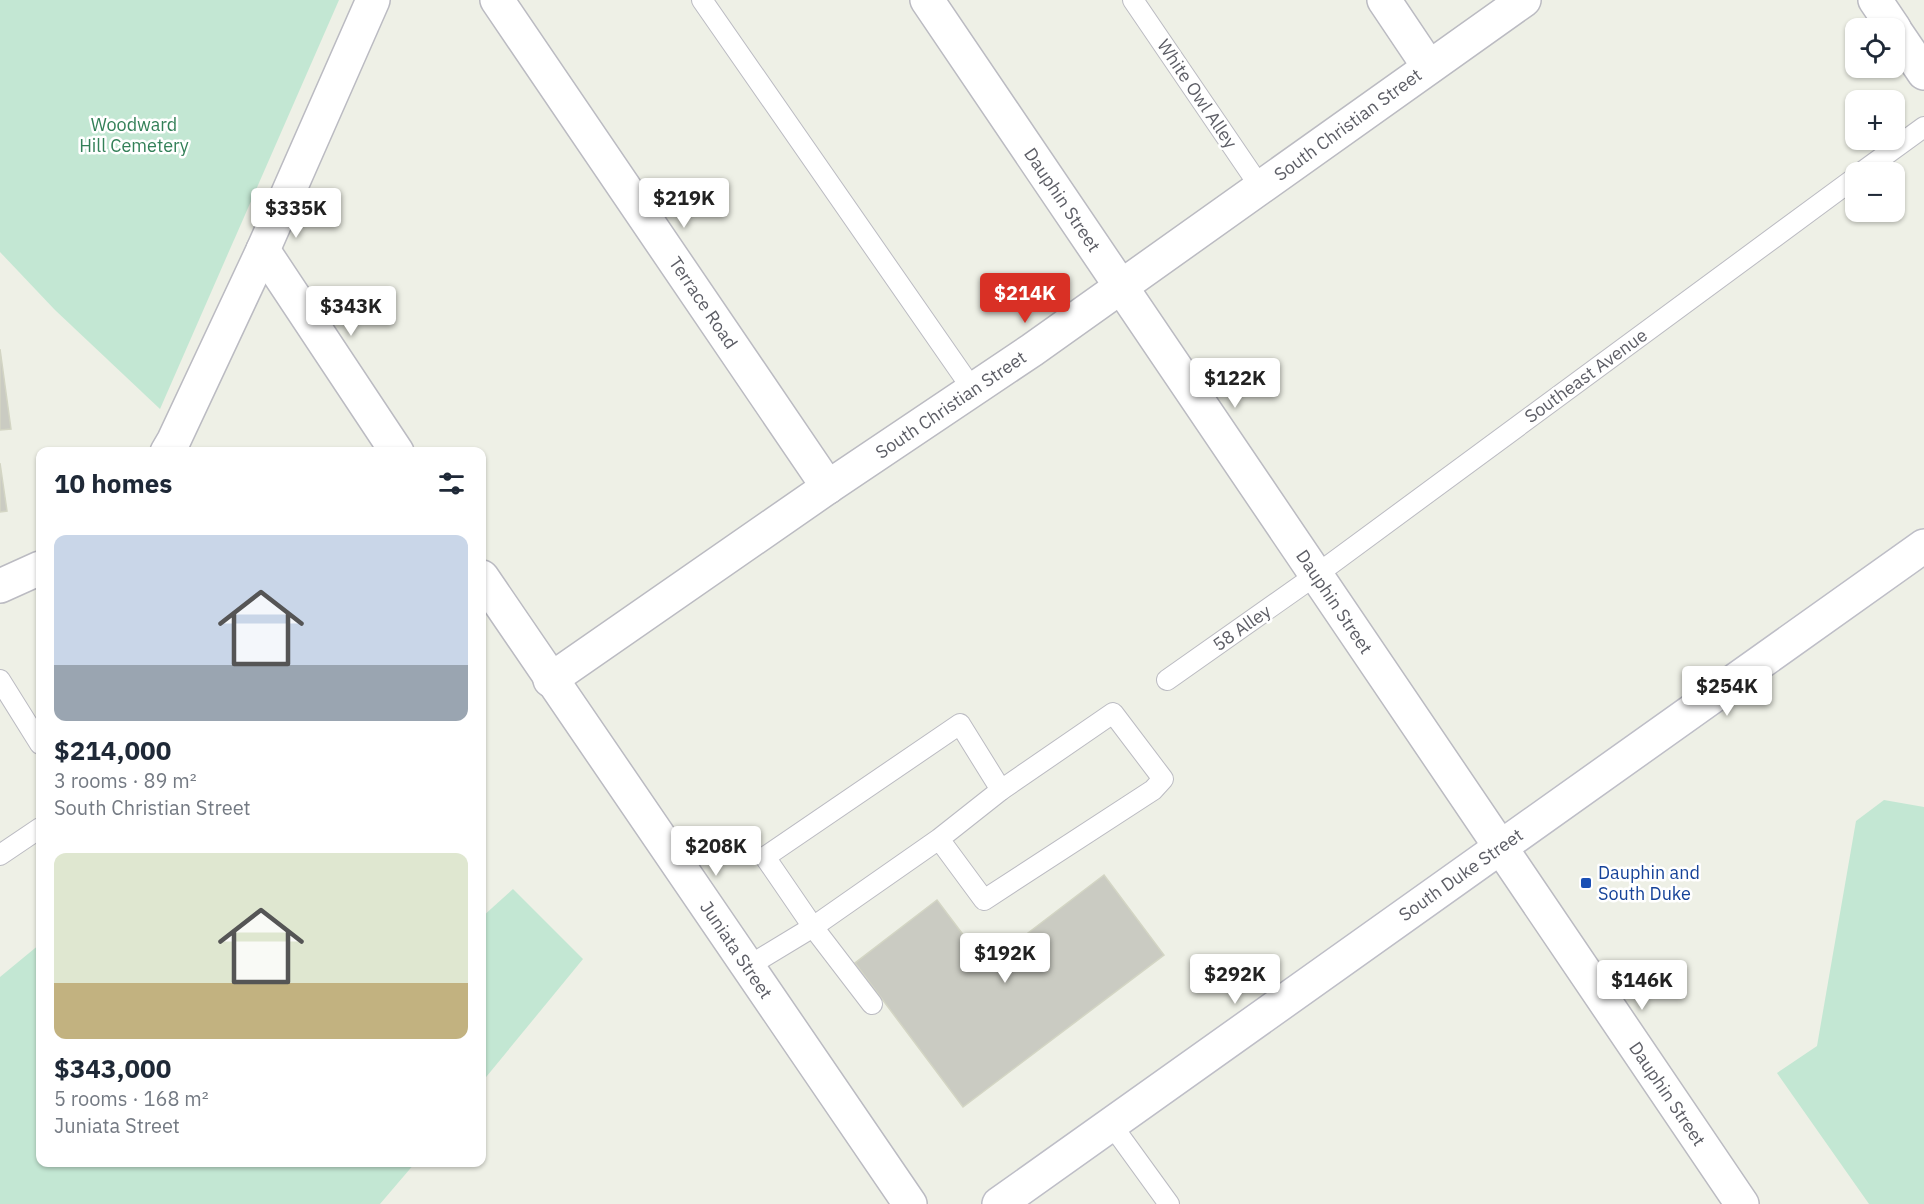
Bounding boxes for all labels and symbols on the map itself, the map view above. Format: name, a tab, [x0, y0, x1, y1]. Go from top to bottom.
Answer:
street label: White Owl Alley	[1152, 35, 1242, 153]
street label: South Christian Street	[1269, 63, 1426, 186]
park label: Woodward Hill Cemetery	[79, 113, 189, 157]
street label: Dauphin Street	[1019, 143, 1106, 256]
pin: $219K	[642, 178, 726, 229]
pin: $335K	[254, 188, 338, 239]
street label: Terrace Road	[664, 252, 743, 353]
pin: $214K	[983, 273, 1067, 324]
pin: $343K	[309, 286, 393, 337]
street label: Southeast Avenue	[1520, 323, 1652, 428]
street label: South Christian Street	[871, 346, 1031, 464]
pin: $122K	[1193, 358, 1277, 409]
street label: Dauphin Street	[1291, 545, 1378, 658]
street label: 58 Alley	[1208, 599, 1275, 656]
pin: $254K	[1685, 666, 1769, 717]
street label: South Duke Street	[1394, 823, 1527, 926]
pin: $208K	[674, 826, 758, 877]
place label: Dauphin and South Duke	[1598, 861, 1700, 905]
marker: Dauphin and South Duke	[1579, 876, 1593, 890]
street label: Juniata Street	[695, 896, 778, 1003]
pin: $192K	[963, 933, 1047, 984]
pin: $292K	[1193, 954, 1277, 1005]
pin: $146K	[1600, 960, 1684, 1011]
street label: Dauphin Street	[1624, 1037, 1711, 1150]

